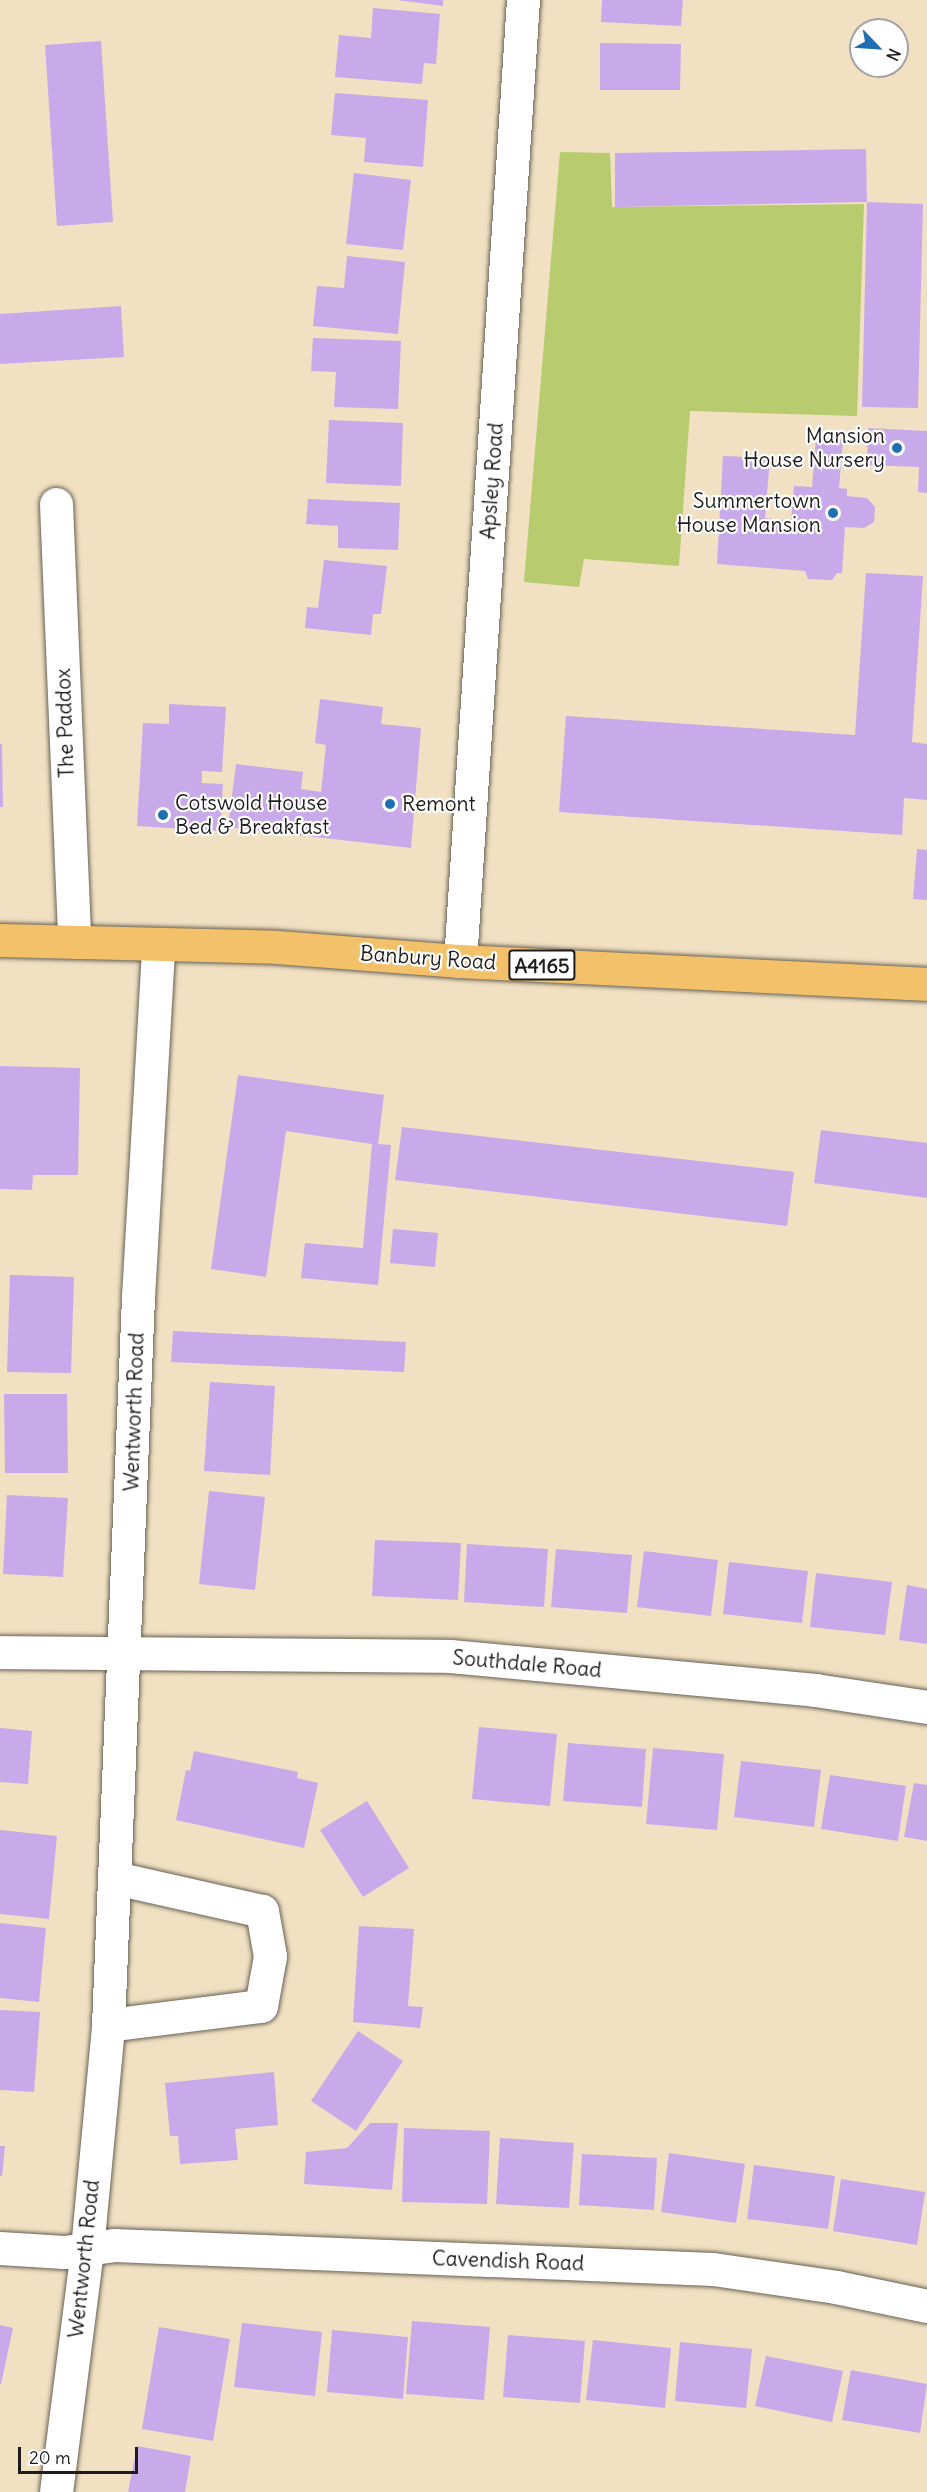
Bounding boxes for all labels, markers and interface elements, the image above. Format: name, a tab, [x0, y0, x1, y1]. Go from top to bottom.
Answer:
north arrow	[849, 18, 909, 78]
text: N	[882, 46, 905, 64]
street label: Apsley Road	[475, 422, 509, 540]
place label: Mansion House Nursery	[743, 423, 885, 473]
marker: Mansion House Nursery	[890, 441, 904, 455]
place label: Summertown House Mansion	[677, 488, 821, 538]
marker: Summertown House Mansion	[826, 506, 840, 520]
street label: The Paddox	[50, 668, 80, 778]
place label: Cotswold House Bed & Breakfast	[175, 790, 329, 840]
place label: Remont	[402, 791, 475, 817]
marker: Remont	[383, 797, 397, 811]
marker: Cotswold House Bed & Breakfast	[156, 808, 170, 822]
street label: Banbury Road	[359, 941, 497, 975]
road number: A4165	[508, 948, 576, 982]
street label: Wentworth Road	[119, 1332, 149, 1492]
street label: Southdale Road	[451, 1645, 603, 1683]
street label: Wentworth Road	[63, 2179, 105, 2339]
street label: Cavendish Road	[431, 2246, 585, 2276]
scale bar	[21, 2435, 141, 2473]
text: 20 m	[29, 2446, 71, 2469]

